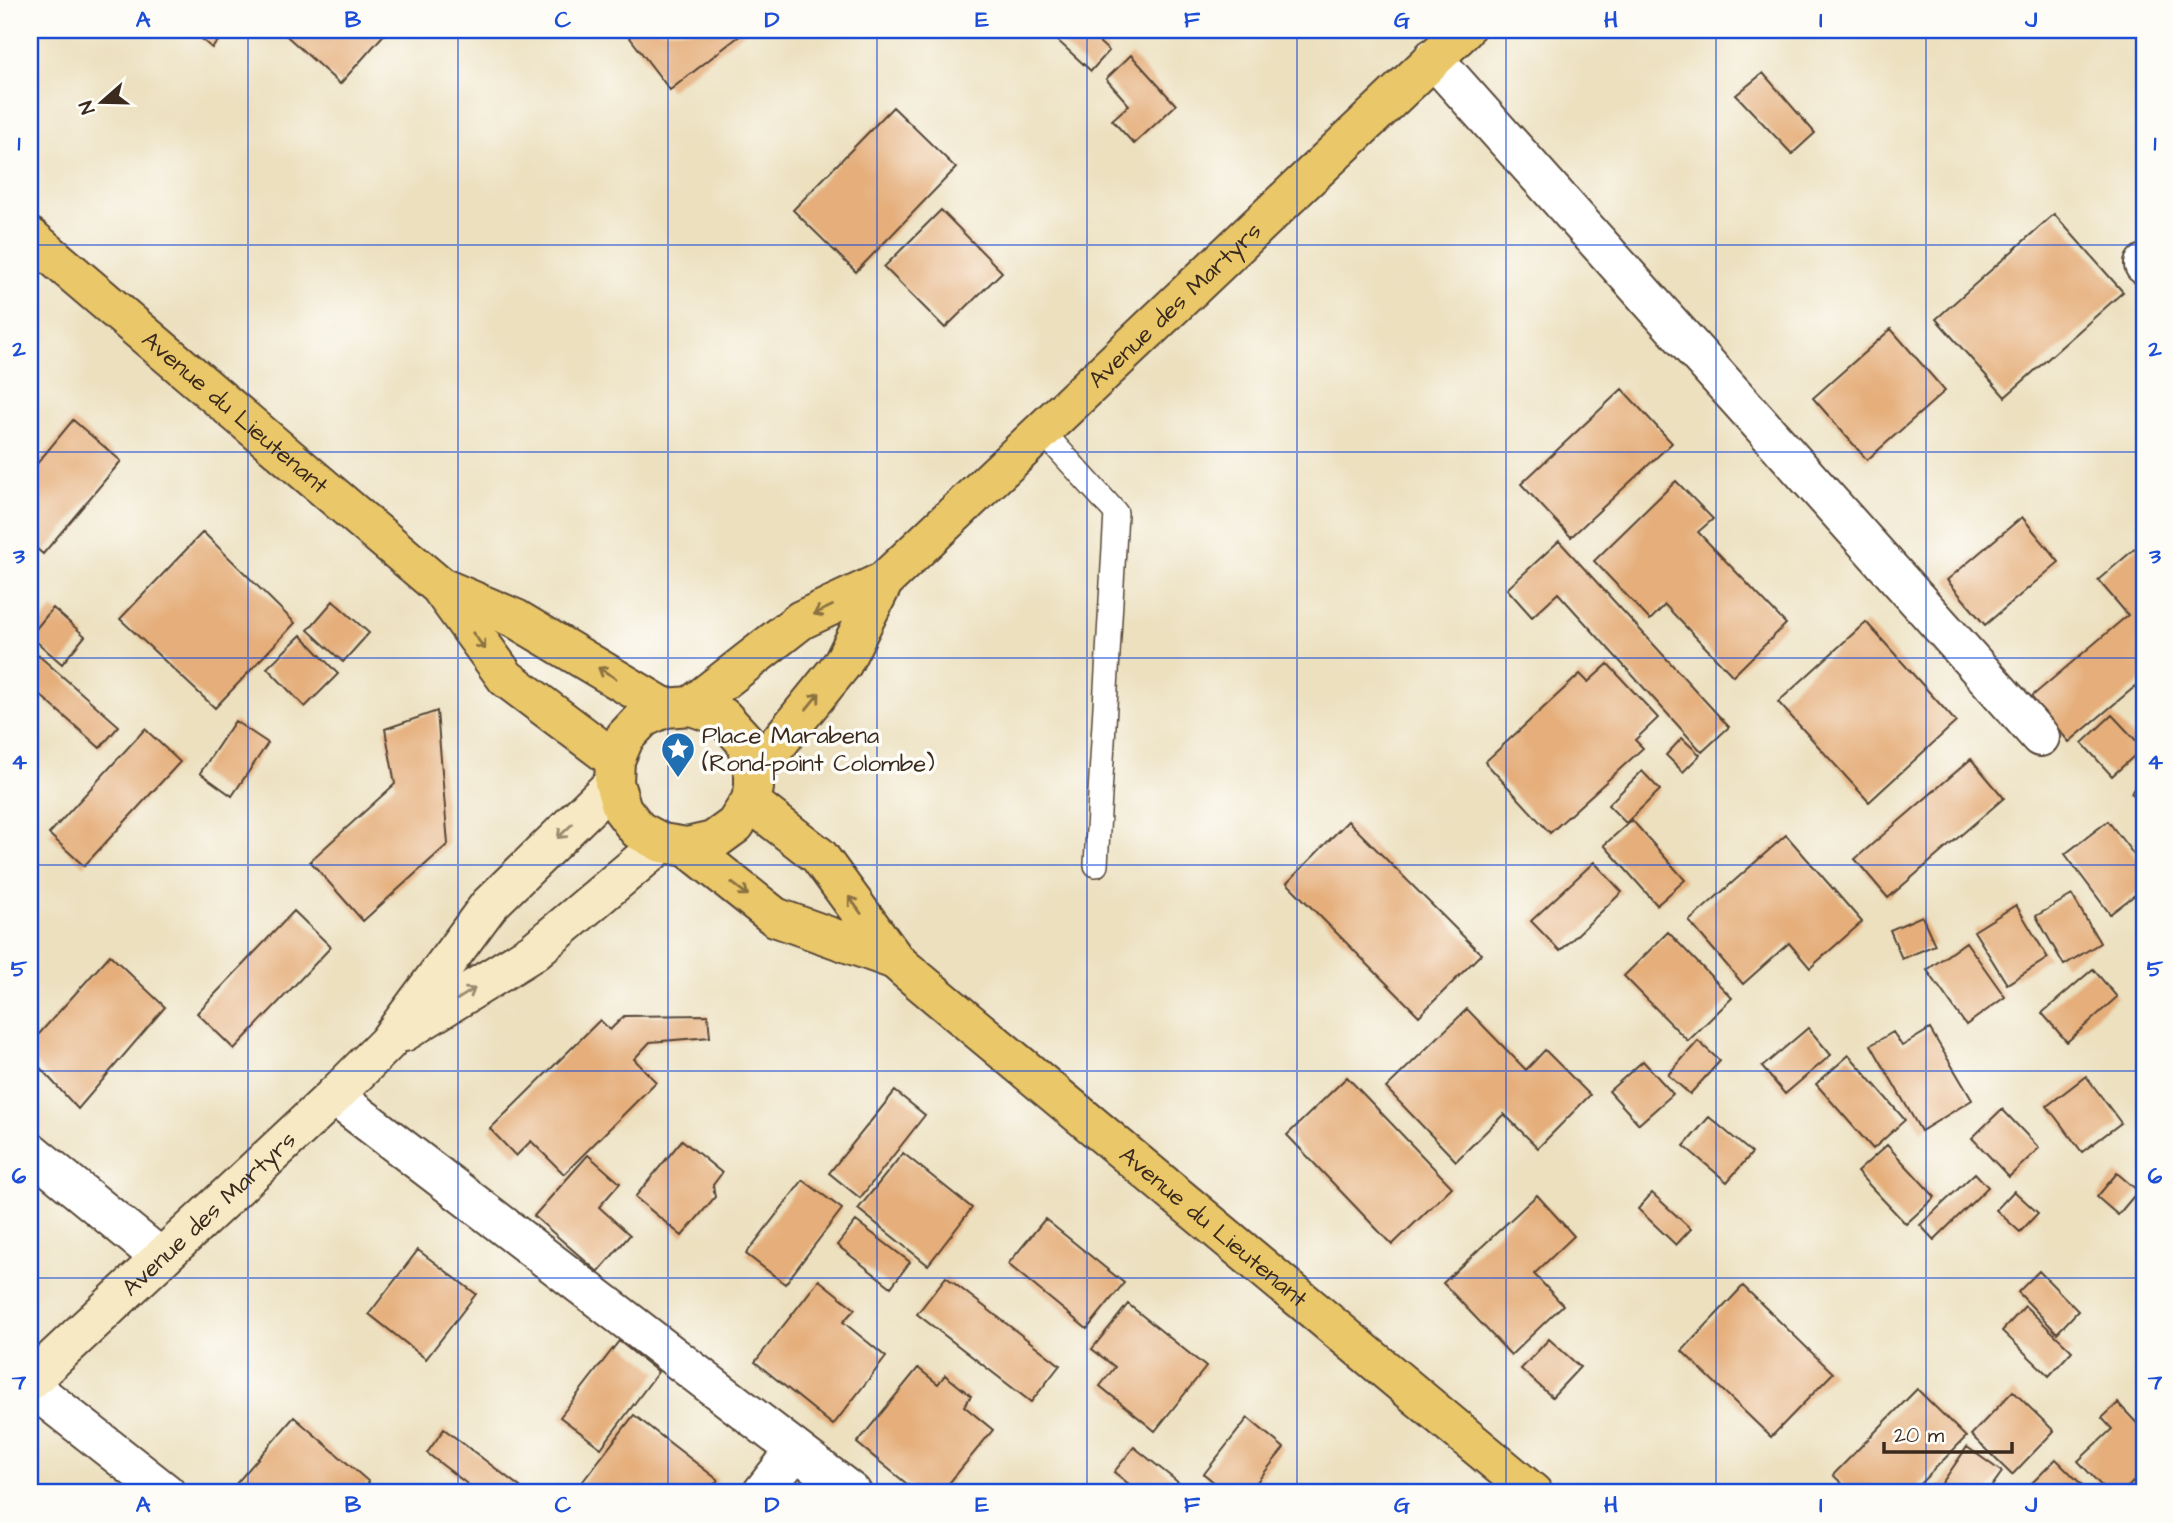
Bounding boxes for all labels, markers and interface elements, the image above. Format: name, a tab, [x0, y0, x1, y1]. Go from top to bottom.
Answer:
text: A	[136, 4, 151, 36]
text: B	[345, 4, 362, 36]
text: C	[555, 4, 572, 36]
text: D	[765, 4, 780, 36]
text: E	[975, 4, 989, 36]
text: F	[1184, 4, 1201, 36]
text: G	[1394, 4, 1410, 36]
text: H	[1604, 4, 1618, 36]
text: I	[1819, 4, 1823, 36]
text: J	[2024, 4, 2038, 36]
north arrow	[66, 66, 136, 136]
text: N	[73, 97, 102, 118]
text: 1	[18, 127, 21, 159]
text: 1	[2154, 127, 2157, 159]
street label: Avenue des Martyrs	[1081, 215, 1270, 397]
street label: Avenue du Lieutenant	[134, 324, 336, 503]
text: 2	[11, 333, 26, 365]
text: 2	[2147, 333, 2162, 365]
text: 3	[12, 540, 25, 572]
text: 3	[2148, 540, 2161, 572]
one-way arrow	[813, 604, 834, 617]
one-way arrow	[472, 631, 487, 650]
one-way arrow	[597, 666, 617, 680]
one-way arrow	[805, 692, 820, 710]
place label: Place Marabena (Rond-point Colombe)	[702, 719, 935, 781]
place icon: Place Marabena (Rond-point Colombe)	[659, 730, 697, 779]
text: 4	[11, 746, 27, 778]
text: 4	[2147, 746, 2163, 778]
one-way arrow	[557, 822, 574, 839]
one-way arrow	[730, 882, 749, 897]
one-way arrow	[848, 896, 862, 915]
text: 5	[11, 953, 28, 985]
text: 5	[2147, 953, 2164, 985]
one-way arrow	[455, 986, 475, 1000]
street label: Avenue des Martyrs	[115, 1124, 304, 1305]
street label: Avenue du Lieutenant	[1112, 1139, 1315, 1316]
text: 6	[12, 1160, 27, 1192]
text: 6	[2148, 1160, 2163, 1192]
text: 7	[11, 1366, 27, 1398]
text: 7	[2147, 1366, 2163, 1398]
scale bar	[1884, 1411, 2011, 1455]
text: 20 m	[1894, 1421, 1945, 1450]
text: A	[136, 1489, 151, 1521]
text: B	[345, 1489, 362, 1521]
text: C	[555, 1489, 572, 1521]
text: D	[765, 1489, 780, 1521]
text: E	[975, 1489, 989, 1521]
text: F	[1184, 1489, 1201, 1521]
text: G	[1394, 1489, 1410, 1521]
text: H	[1604, 1489, 1618, 1521]
text: I	[1819, 1489, 1823, 1521]
text: J	[2024, 1489, 2038, 1521]

